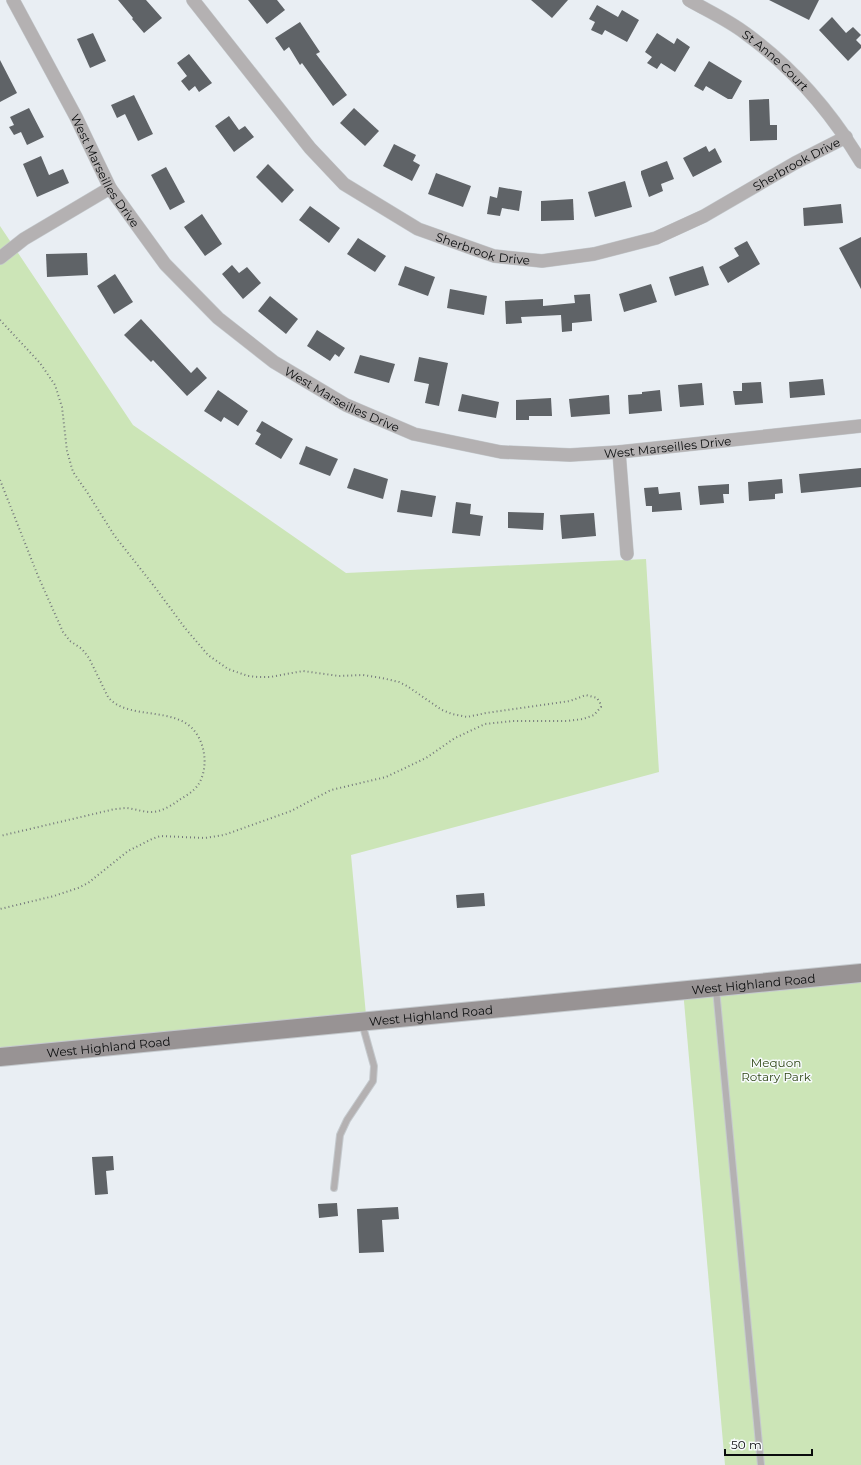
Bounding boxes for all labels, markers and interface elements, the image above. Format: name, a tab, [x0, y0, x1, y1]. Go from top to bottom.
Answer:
street label: St Anne Court	[740, 26, 812, 94]
street label: West Marseilles Drive	[68, 111, 143, 230]
street label: Sherbrook Drive	[750, 134, 842, 194]
street label: Sherbrook Drive	[434, 229, 531, 267]
street label: West Marseilles Drive	[282, 363, 402, 435]
street label: West Marseilles Drive	[604, 432, 732, 460]
street label: West Highland Road	[691, 970, 816, 997]
street label: West Highland Road	[368, 1001, 494, 1028]
street label: West Highland Road	[46, 1033, 171, 1060]
park label: Mequon Rotary Park	[741, 1055, 812, 1084]
scale bar	[725, 1431, 812, 1457]
text: 50 m	[731, 1437, 762, 1452]

